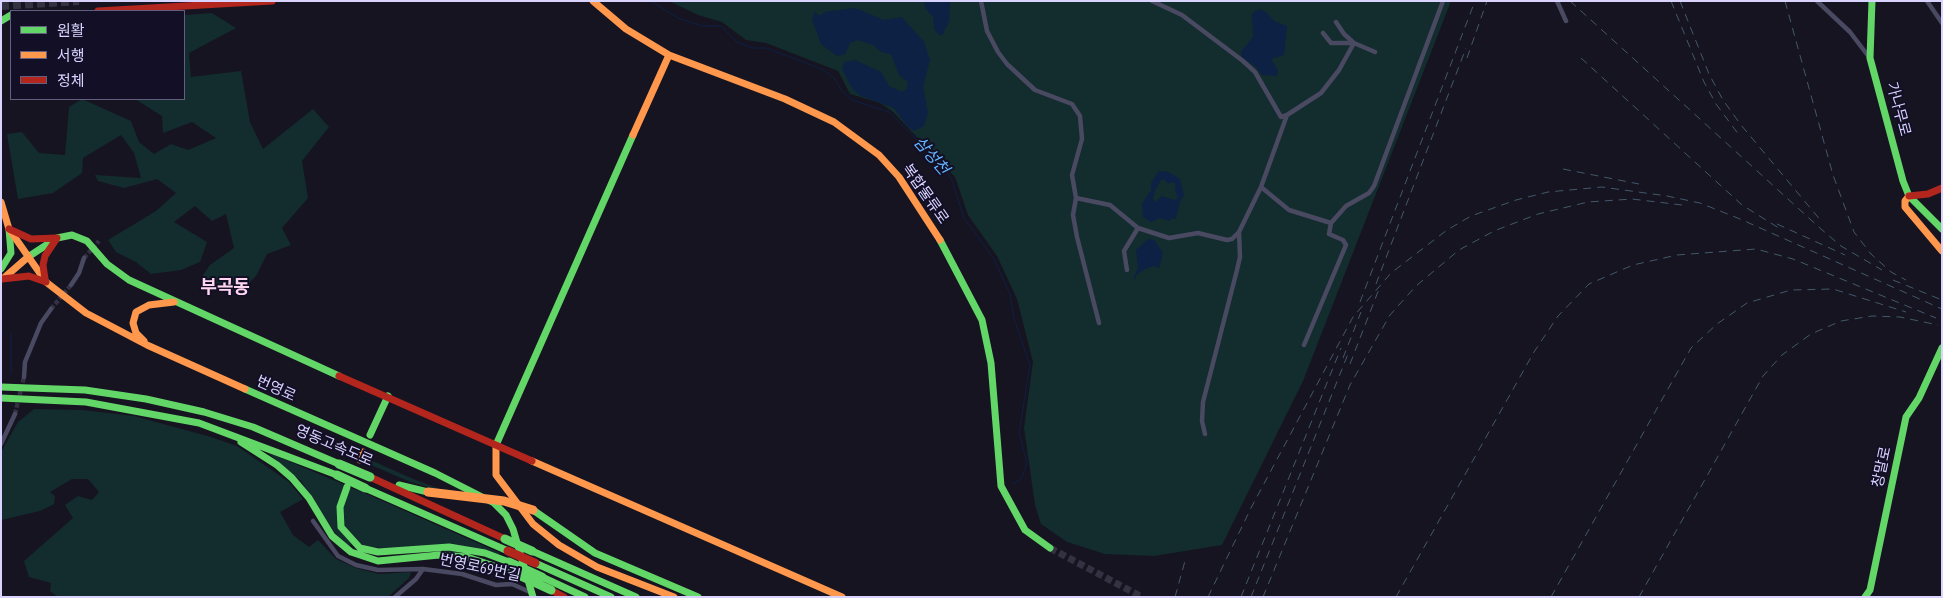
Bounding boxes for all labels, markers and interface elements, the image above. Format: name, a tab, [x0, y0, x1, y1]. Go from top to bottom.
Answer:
legend	[10, 10, 185, 100]
text: 원활	[57, 21, 85, 40]
text: 서행	[57, 46, 85, 65]
text: 정체	[57, 71, 85, 90]
street label: 가나무로	[1882, 80, 1914, 138]
water label: 삼성천	[909, 133, 953, 179]
street label: 복합물류로	[898, 161, 952, 227]
district label: 부곡동	[200, 277, 250, 299]
street label: 번영로	[253, 372, 299, 406]
street label: 영동고속도로	[292, 422, 376, 470]
street label: 창말로	[1869, 445, 1895, 489]
street label: 번영로69번길	[438, 551, 522, 585]

